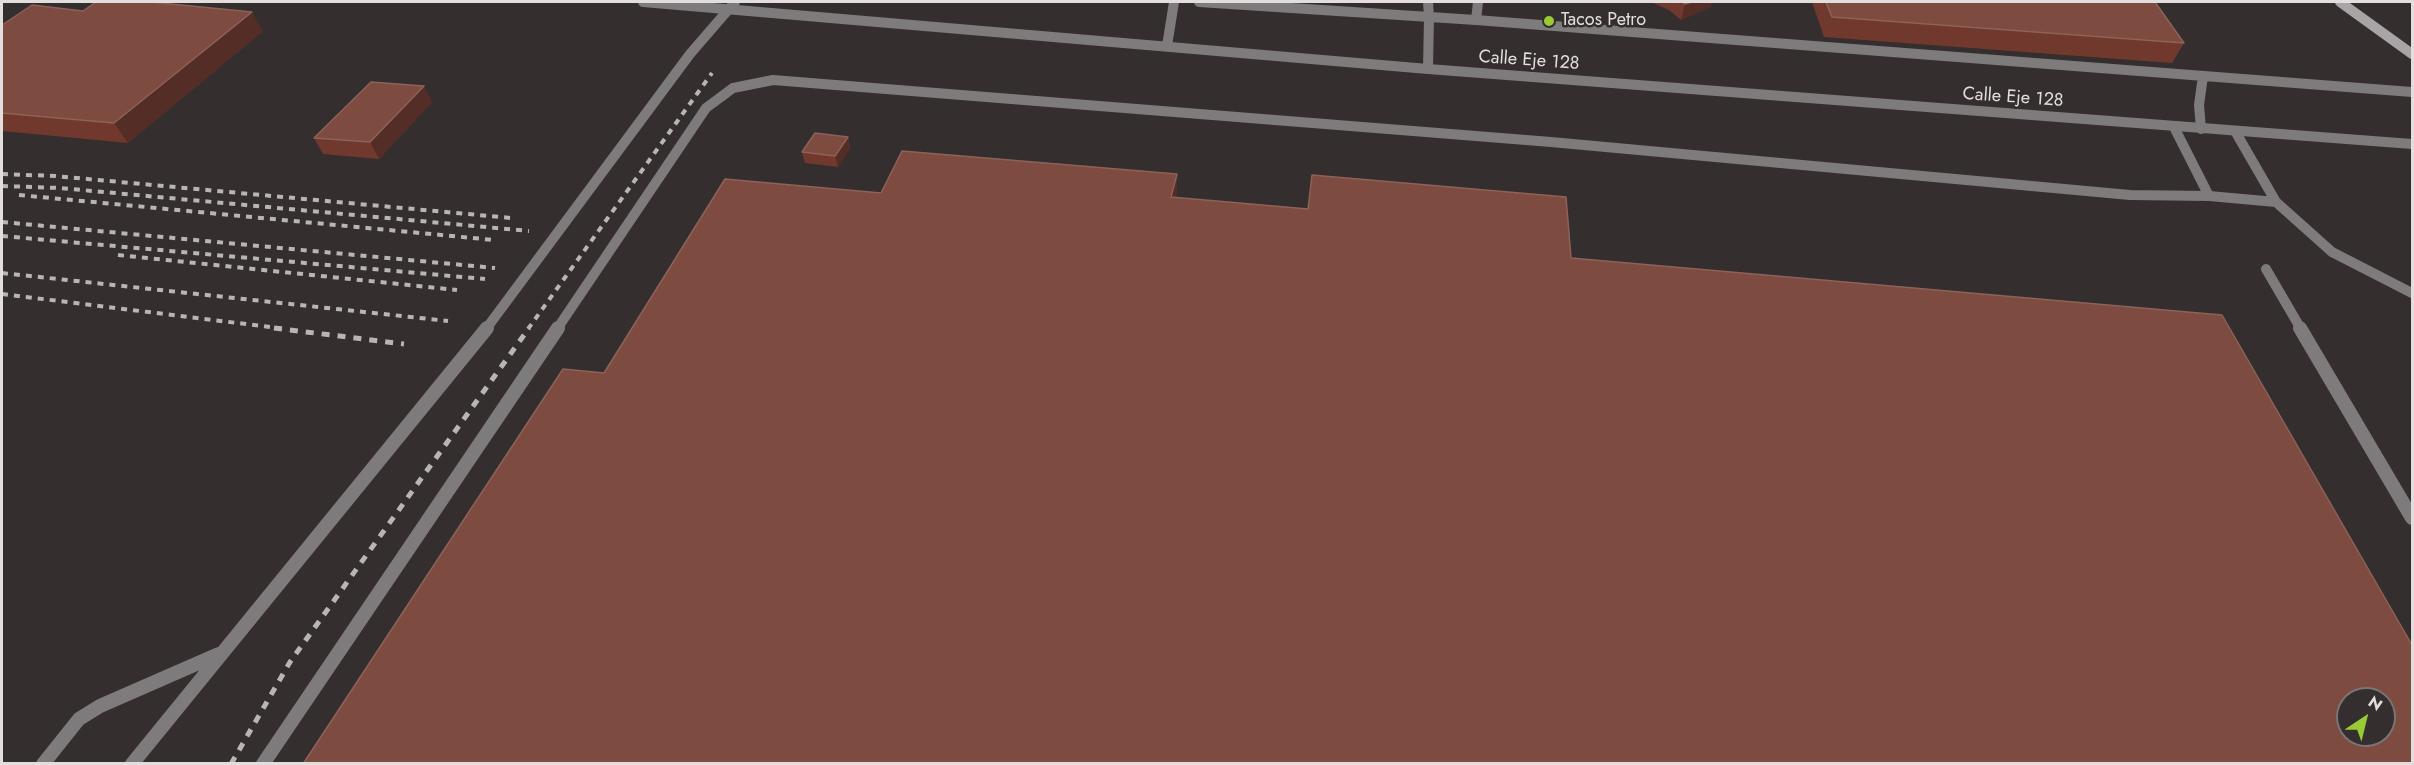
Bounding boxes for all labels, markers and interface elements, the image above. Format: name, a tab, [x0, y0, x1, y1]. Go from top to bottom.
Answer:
place label: Tacos Petro	[1561, 10, 1646, 32]
marker: Tacos Petro	[1542, 14, 1556, 28]
street label: Calle Eje 128	[1478, 47, 1580, 75]
street label: Calle Eje 128	[1962, 84, 2064, 112]
north arrow	[2336, 687, 2396, 747]
text: N	[2364, 690, 2387, 717]

